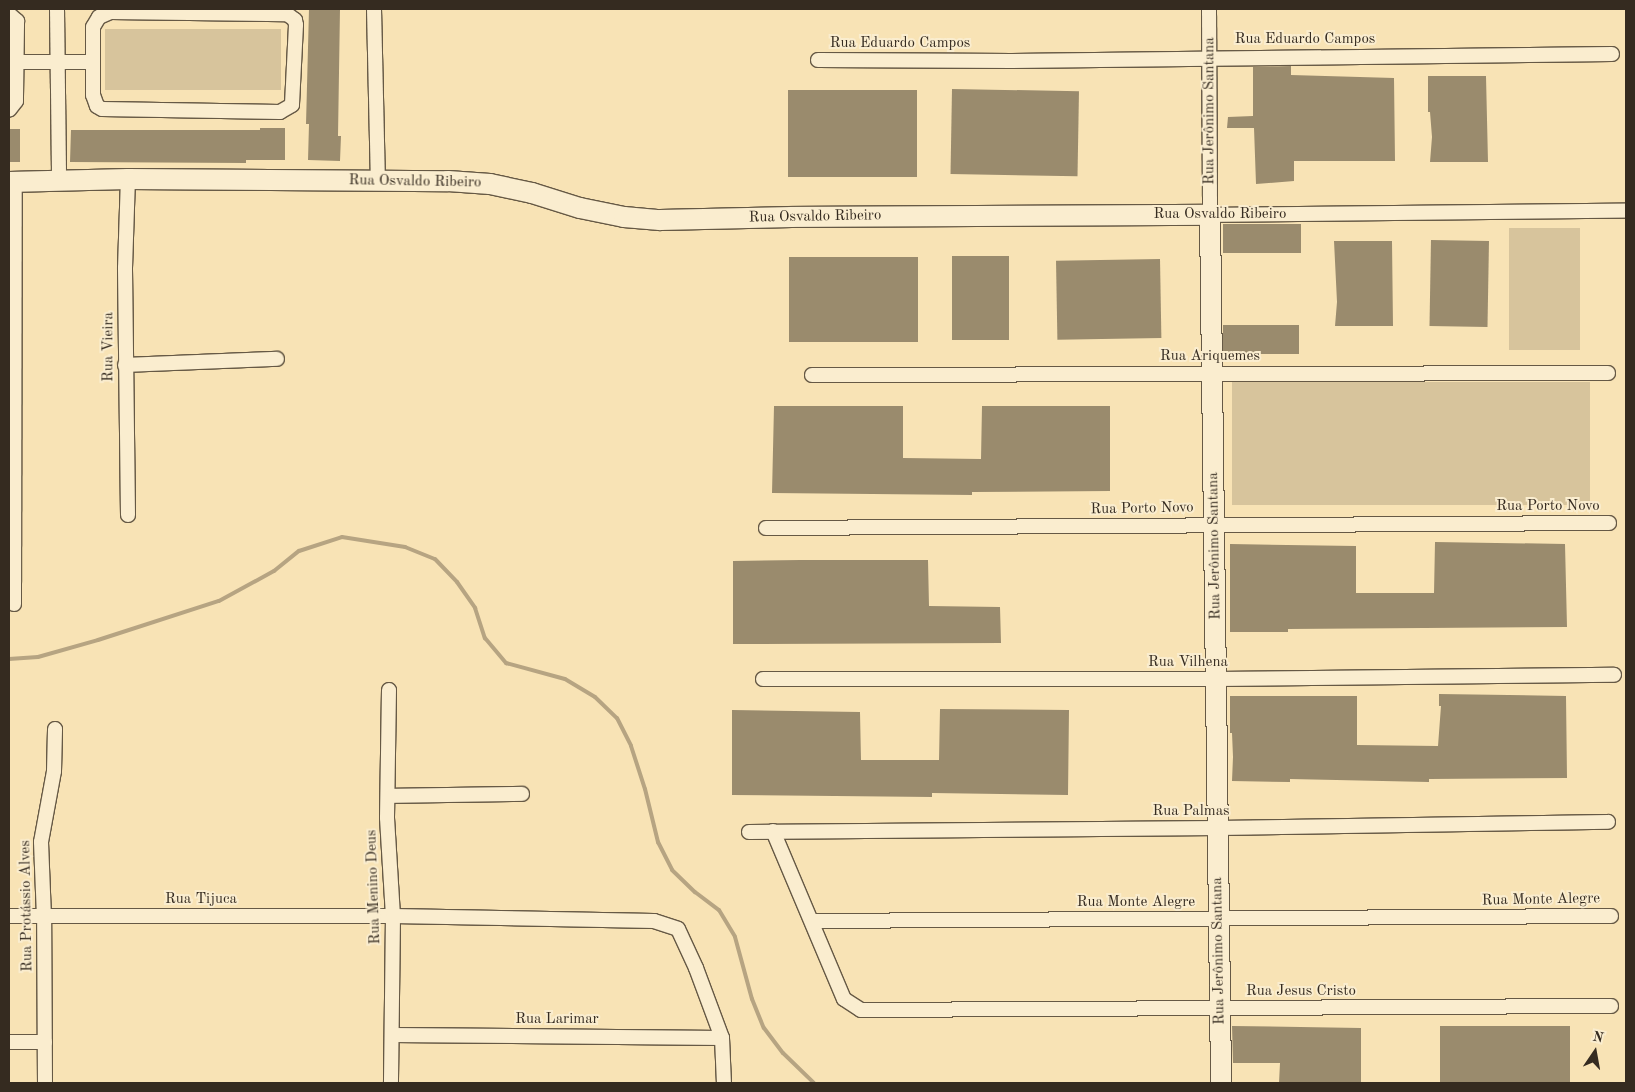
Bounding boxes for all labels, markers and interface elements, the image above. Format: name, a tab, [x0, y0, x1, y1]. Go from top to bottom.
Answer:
street label: Rua Eduardo Campos	[1235, 31, 1375, 49]
street label: Rua Eduardo Campos	[830, 35, 970, 53]
street label: Rua Jerônimo Santana	[1201, 37, 1219, 185]
street label: Rua Osvaldo Ribeiro	[348, 172, 482, 192]
street label: Rua Osvaldo Ribeiro	[1154, 206, 1286, 224]
street label: Rua Osvaldo Ribeiro	[748, 207, 882, 227]
street label: Rua Vieira	[100, 312, 118, 382]
street label: Rua Ariquemes	[1160, 348, 1260, 366]
street label: Rua Jerônimo Santana	[1205, 472, 1225, 620]
street label: Rua Porto Novo	[1496, 498, 1600, 516]
street label: Rua Porto Novo	[1090, 499, 1194, 519]
street label: Rua Vilhena	[1148, 654, 1228, 672]
street label: Rua Palmas	[1152, 803, 1230, 821]
street label: Rua Menino Deus	[363, 829, 385, 945]
street label: Rua Protássio Alves	[17, 840, 37, 972]
street label: Rua Jerônimo Santana	[1209, 877, 1229, 1025]
street label: Rua Monte Alegre	[1482, 890, 1600, 910]
street label: Rua Tijuca	[165, 891, 237, 909]
street label: Rua Monte Alegre	[1077, 894, 1195, 912]
street label: Rua Jesus Cristo	[1246, 983, 1356, 1001]
street label: Rua Larimar	[515, 1011, 599, 1029]
north arrow	[1570, 1027, 1620, 1077]
text: N	[1591, 1029, 1605, 1045]

